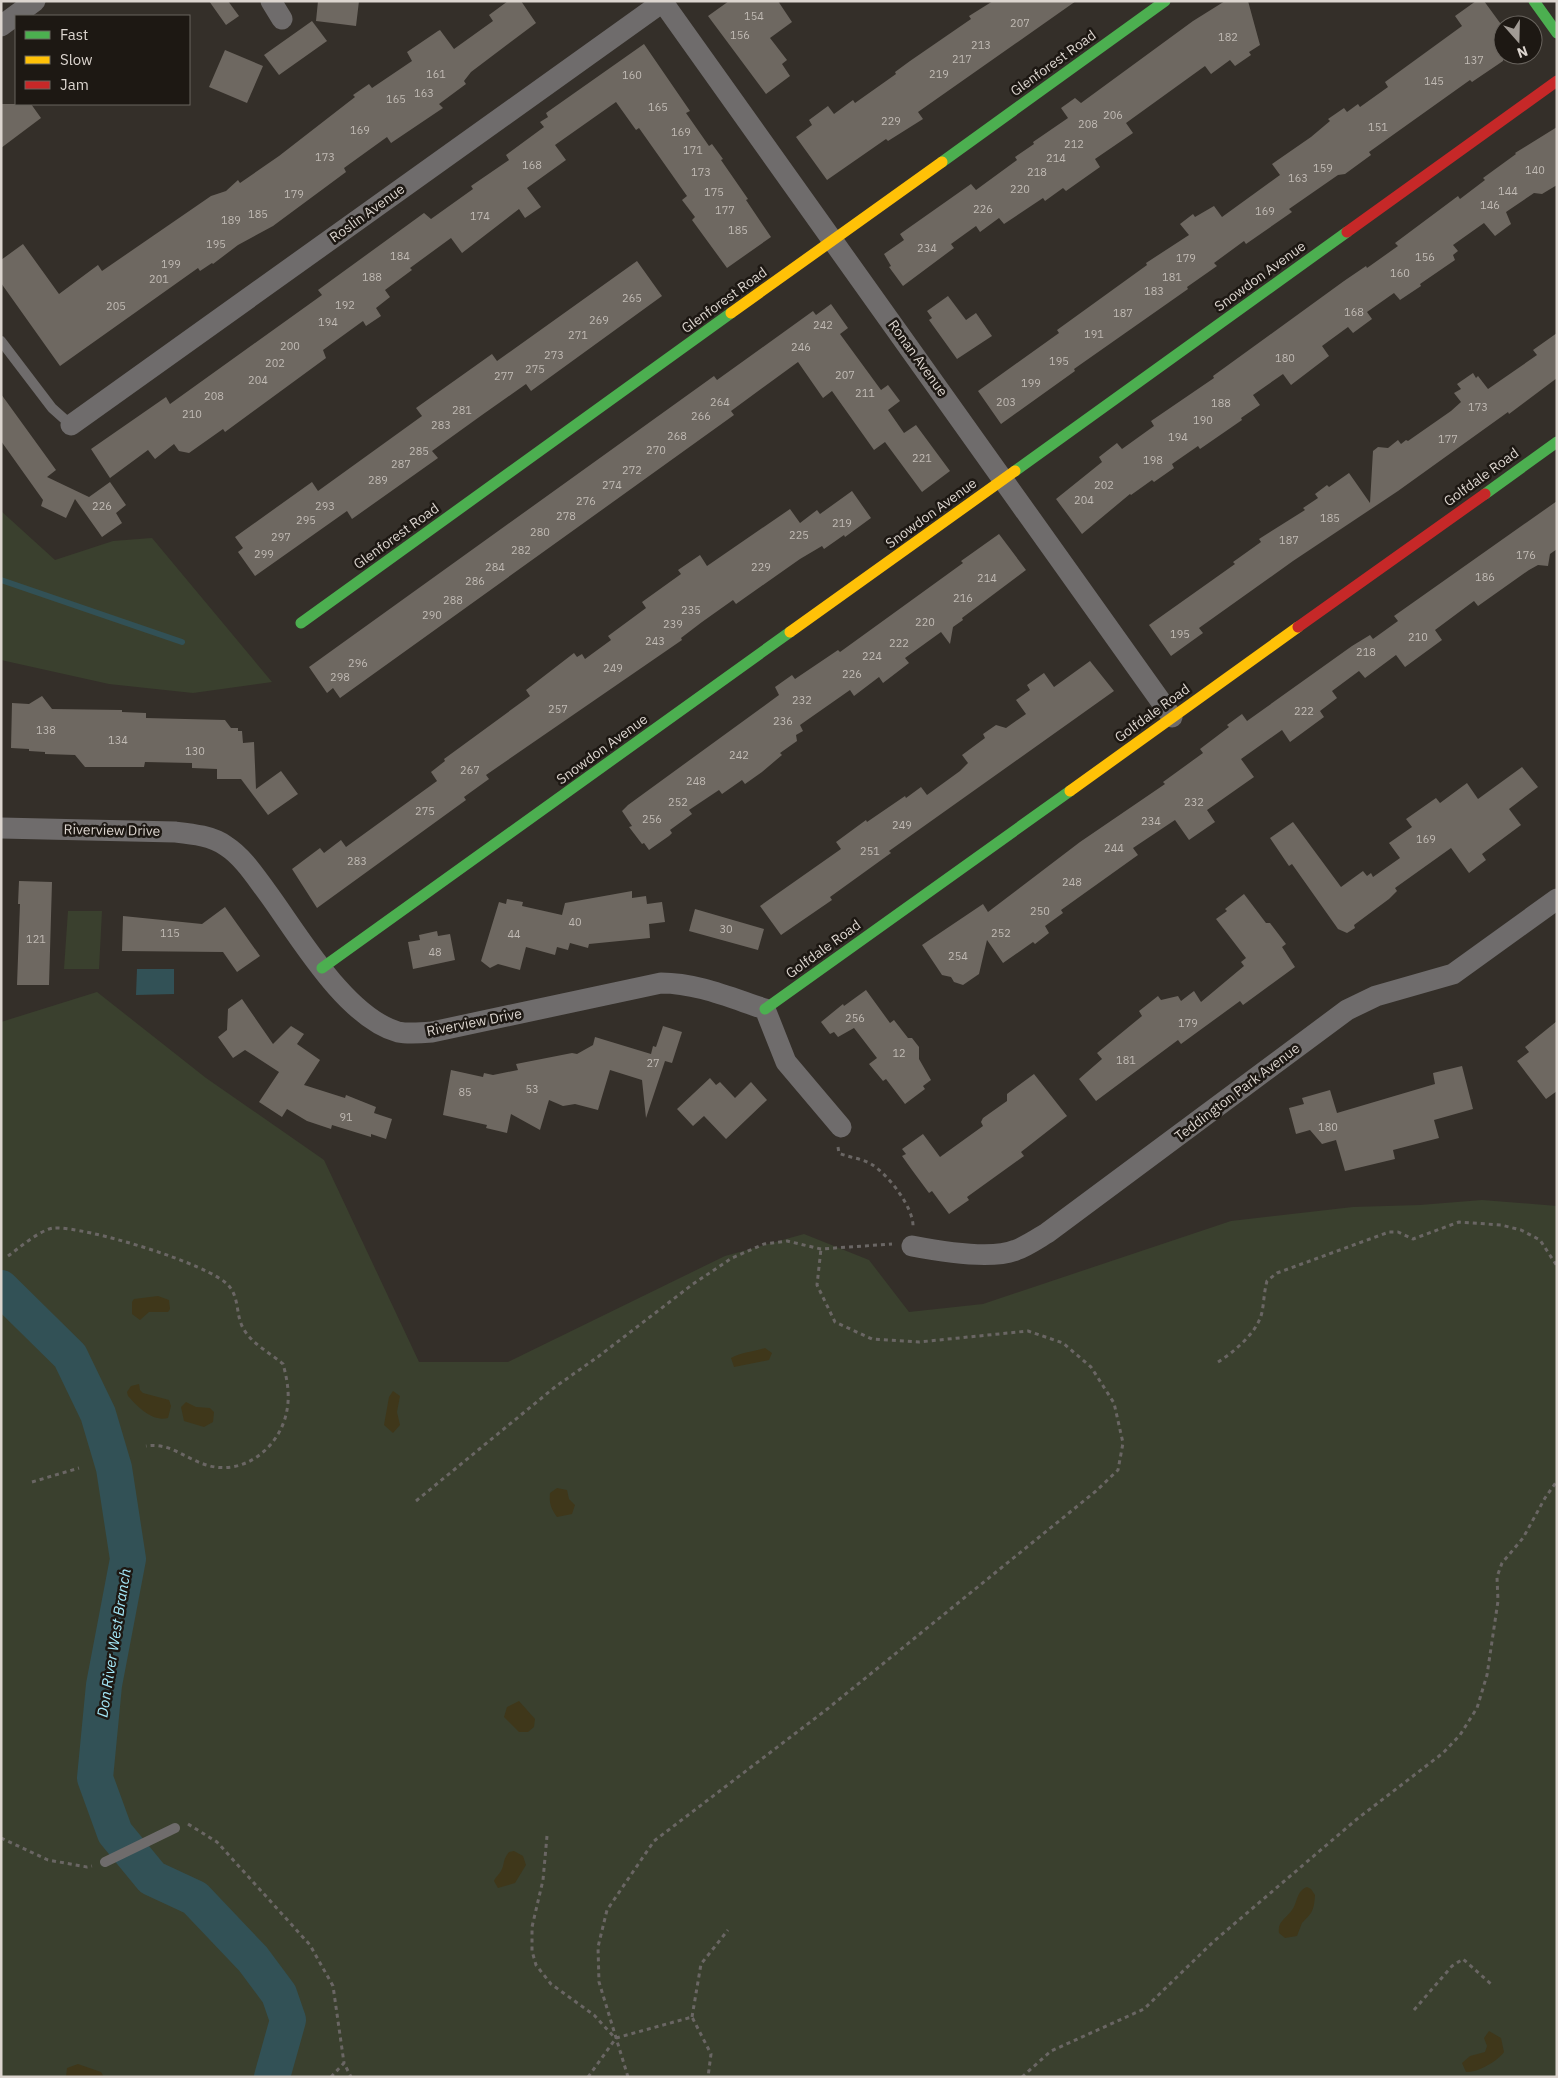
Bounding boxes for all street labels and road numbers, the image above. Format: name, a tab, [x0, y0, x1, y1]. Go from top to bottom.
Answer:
street label: Glenforest Road	[1007, 26, 1099, 100]
street label: Roslin Avenue	[326, 179, 408, 246]
street label: Snowdon Avenue	[1211, 237, 1309, 315]
street label: Glenforest Road	[678, 263, 770, 337]
street label: Ronan Avenue	[884, 316, 952, 400]
street label: Golfdale Road	[1440, 444, 1522, 510]
street label: Snowdon Avenue	[882, 474, 980, 552]
street label: Glenforest Road	[350, 499, 442, 573]
street label: Golfdale Road	[1111, 680, 1193, 746]
street label: Snowdon Avenue	[553, 710, 651, 788]
street label: Riverview Drive	[63, 820, 161, 840]
street label: Golfdale Road	[782, 916, 864, 982]
street label: Riverview Drive	[425, 1004, 524, 1040]
street label: Teddington Park Avenue	[1171, 1039, 1303, 1145]

